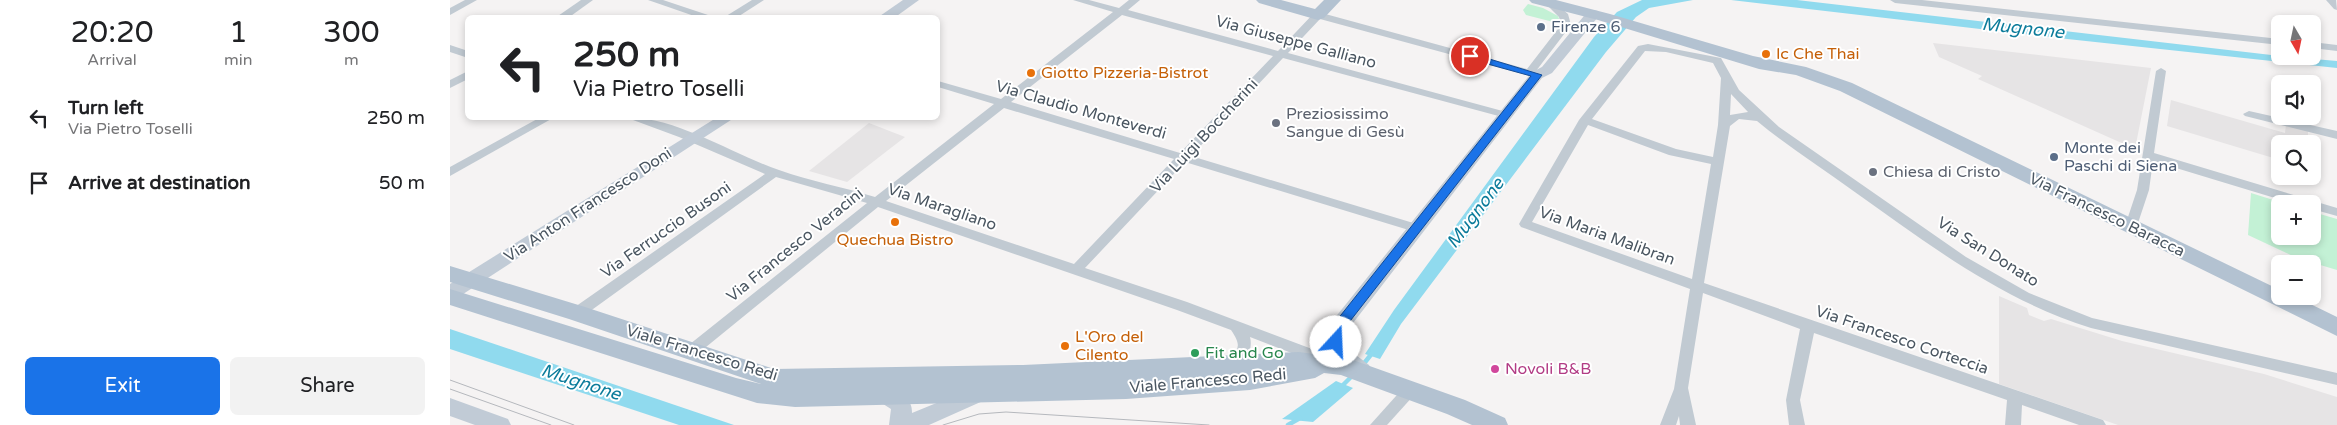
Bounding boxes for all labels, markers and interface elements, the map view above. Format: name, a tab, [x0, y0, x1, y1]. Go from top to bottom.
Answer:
street label: Via Giuseppe Galliano	[1213, 11, 1379, 73]
water label: Mugnone	[1981, 13, 2066, 43]
text: 20:20	[70, 14, 154, 51]
text: 1	[229, 14, 248, 51]
text: 300	[323, 14, 380, 51]
north arrow	[2271, 15, 2321, 65]
map controls	[2271, 15, 2321, 305]
place label: Firenze 6	[1551, 17, 1620, 37]
marker: Firenze 6	[1535, 21, 1547, 33]
text: 250 m	[573, 34, 680, 76]
icon: left	[490, 35, 555, 100]
pin	[1449, 35, 1491, 77]
icon: arrive	[1456, 42, 1484, 70]
place label: Ic Che Thai	[1776, 44, 1859, 64]
marker: Ic Che Thai	[1760, 48, 1772, 60]
text: Arrival	[87, 50, 137, 70]
text: min	[224, 50, 253, 70]
text: m	[344, 50, 359, 70]
place label: Giotto Pizzeria-Bistrot	[1041, 63, 1208, 83]
marker: Giotto Pizzeria-Bistrot	[1025, 67, 1037, 79]
street label: Via Luigi Boccherini	[1146, 74, 1262, 198]
button: sound	[2271, 75, 2321, 125]
text: Via Pietro Toselli	[573, 76, 745, 102]
street label: Via Claudio Monteverdi	[993, 76, 1169, 144]
text: Turn left	[68, 97, 144, 119]
icon: left	[25, 104, 53, 132]
place label: Preziosissimo Sangue di Gesù	[1286, 104, 1404, 142]
text: 250 m	[367, 107, 425, 129]
marker: Preziosissimo Sangue di Gesù	[1270, 117, 1282, 129]
text: Via Pietro Toselli	[68, 119, 193, 139]
button: search	[2271, 135, 2321, 185]
place label: Monte dei Paschi di Siena	[2064, 138, 2177, 176]
street label: Via Anton Francesco Doni	[500, 143, 676, 267]
marker: Monte dei Paschi di Siena	[2048, 151, 2060, 163]
place label: Chiesa di Cristo	[1883, 162, 2000, 182]
marker: Chiesa di Cristo	[1867, 166, 1879, 178]
icon: arrive	[25, 169, 53, 197]
street label: Via Francesco Baracca	[2026, 169, 2188, 261]
text: Arrive at destination	[68, 172, 251, 194]
text: 50 m	[379, 172, 425, 194]
water label: Mugnone	[1441, 173, 1509, 253]
street label: Via Ferruccio Busoni	[597, 177, 735, 283]
street label: Via Maragliano	[885, 179, 999, 235]
street label: Via Francesco Veracini	[722, 184, 868, 306]
button: +	[2271, 195, 2321, 245]
street label: Via Maria Malibran	[1536, 202, 1678, 270]
street label: Via San Donato	[1933, 213, 2043, 291]
marker: Quechua Bistro	[889, 216, 901, 228]
place label: Quechua Bistro	[836, 230, 954, 250]
button: −	[2271, 255, 2321, 305]
street label: Via Francesco Corteccia	[1813, 301, 1991, 379]
position arrow	[1309, 315, 1361, 367]
street label: Viale Francesco Redi	[624, 320, 780, 386]
place label: L'Oro del Cilento	[1075, 327, 1144, 365]
marker: L'Oro del Cilento	[1059, 340, 1071, 352]
place label: Fit and Go	[1205, 343, 1284, 363]
marker: Fit and Go	[1189, 347, 1201, 359]
button: Exit	[25, 357, 220, 415]
button: Share	[230, 357, 425, 415]
water label: Mugnone	[538, 359, 624, 405]
place label: Novoli B&B	[1505, 359, 1591, 379]
marker: Novoli B&B	[1489, 363, 1501, 375]
street label: Viale Francesco Redi	[1129, 364, 1287, 398]

